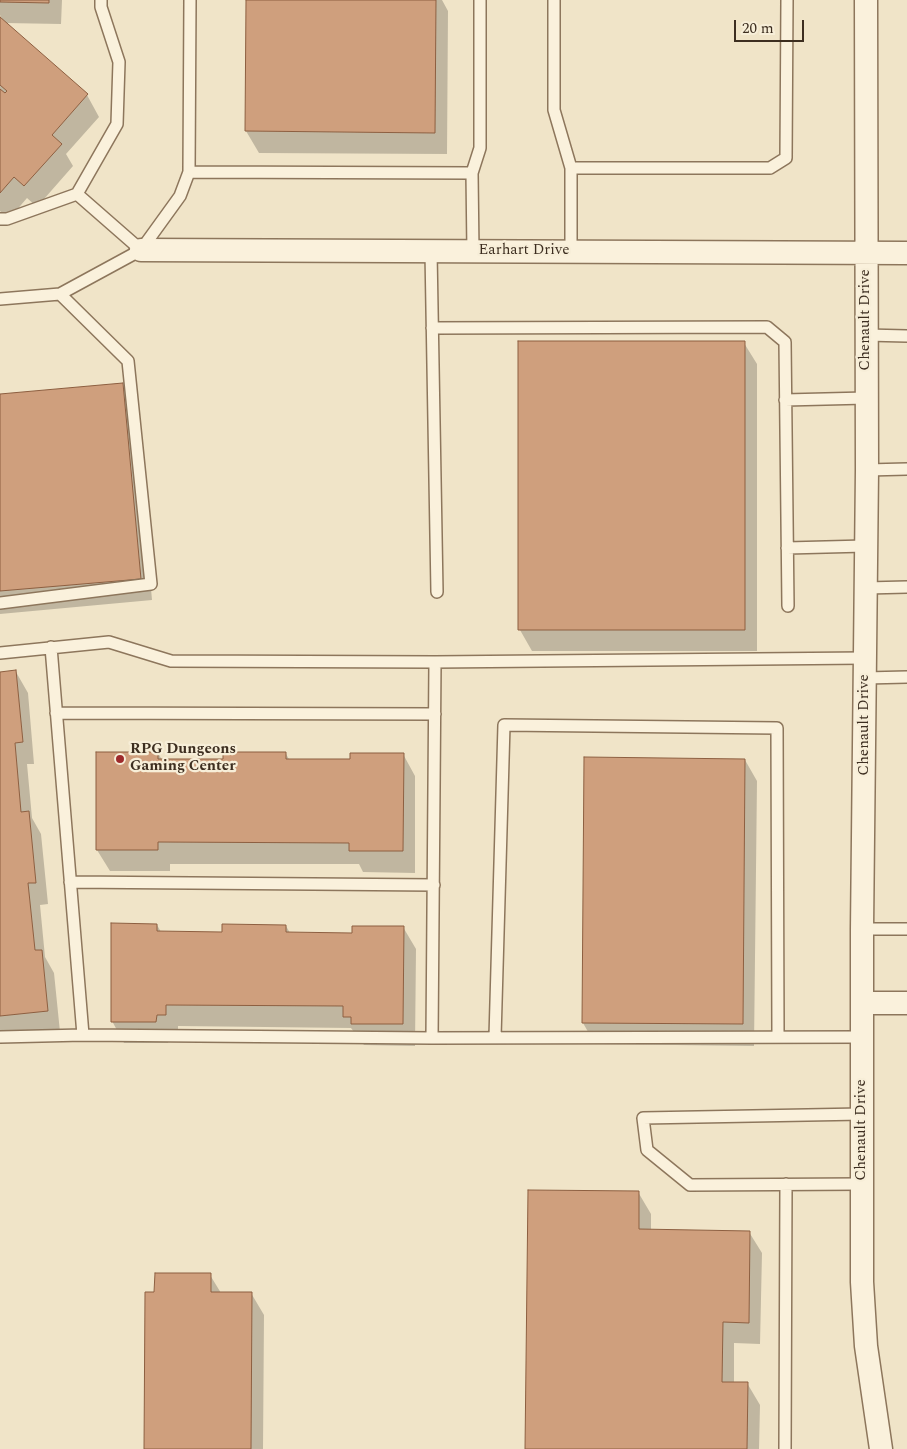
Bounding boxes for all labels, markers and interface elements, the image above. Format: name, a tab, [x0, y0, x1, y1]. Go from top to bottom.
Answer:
scale bar	[737, 10, 807, 42]
text: 20 m	[742, 17, 774, 40]
street label: Earhart Drive	[479, 242, 569, 260]
street label: Chenault Drive	[857, 269, 875, 371]
street label: Chenault Drive	[856, 674, 874, 776]
place label: RPG Dungeons Gaming Center	[130, 741, 236, 776]
marker: RPG Dungeons Gaming Center	[114, 753, 126, 765]
street label: Chenault Drive	[853, 1079, 871, 1181]

